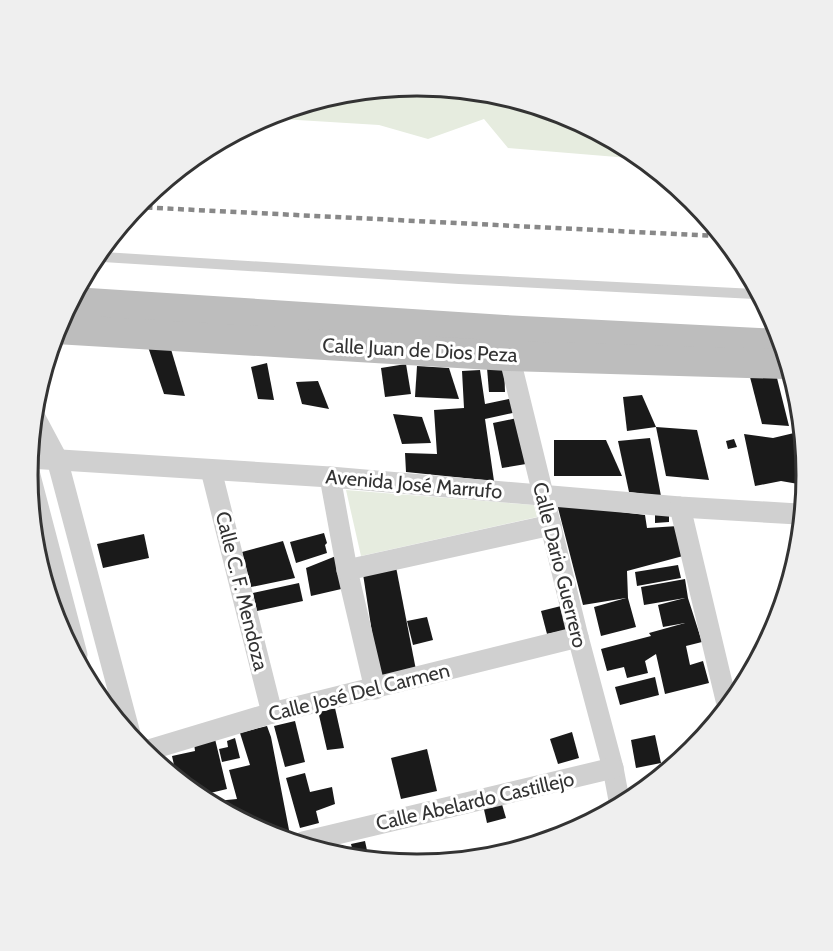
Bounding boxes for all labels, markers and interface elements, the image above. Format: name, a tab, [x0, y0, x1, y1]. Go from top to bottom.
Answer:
street label: Calle Juan de Dios Peza	[322, 333, 519, 367]
street label: Avenida José Marrufo	[325, 464, 503, 504]
street label: Calle Dario Guerrero	[528, 480, 592, 650]
street label: Calle C. F. Mendoza	[211, 509, 273, 673]
street label: Calle José Del Carmen	[266, 658, 452, 726]
street label: Calle Abelardo Castillejo	[374, 767, 576, 835]

